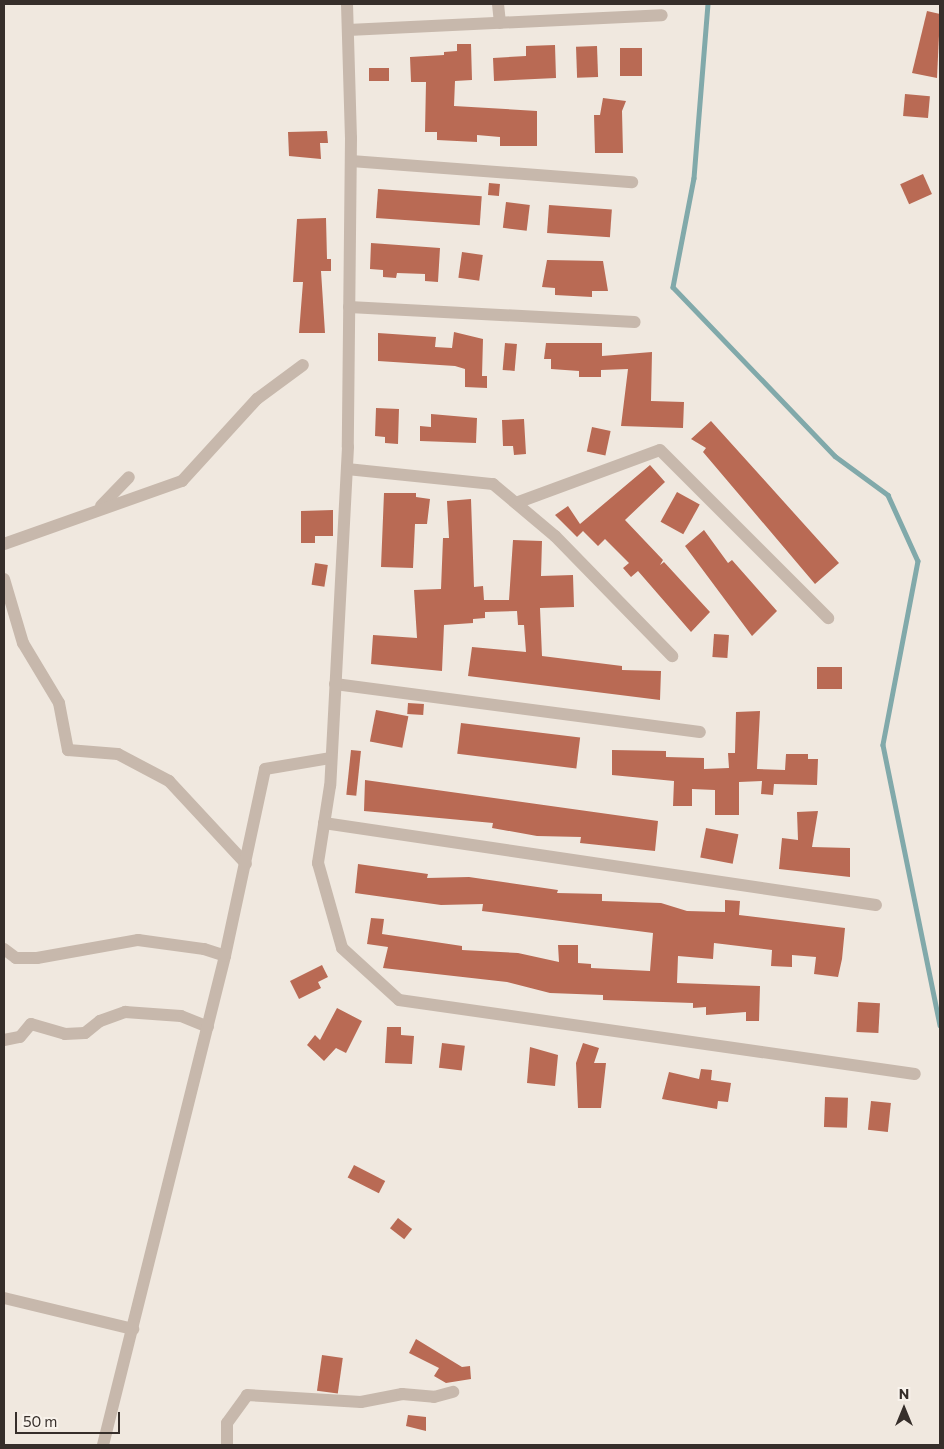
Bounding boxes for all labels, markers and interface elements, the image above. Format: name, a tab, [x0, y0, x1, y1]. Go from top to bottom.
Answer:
north arrow	[879, 1384, 929, 1434]
text: N	[899, 1385, 909, 1402]
scale bar	[18, 1402, 122, 1434]
text: 50 m	[23, 1412, 57, 1430]

